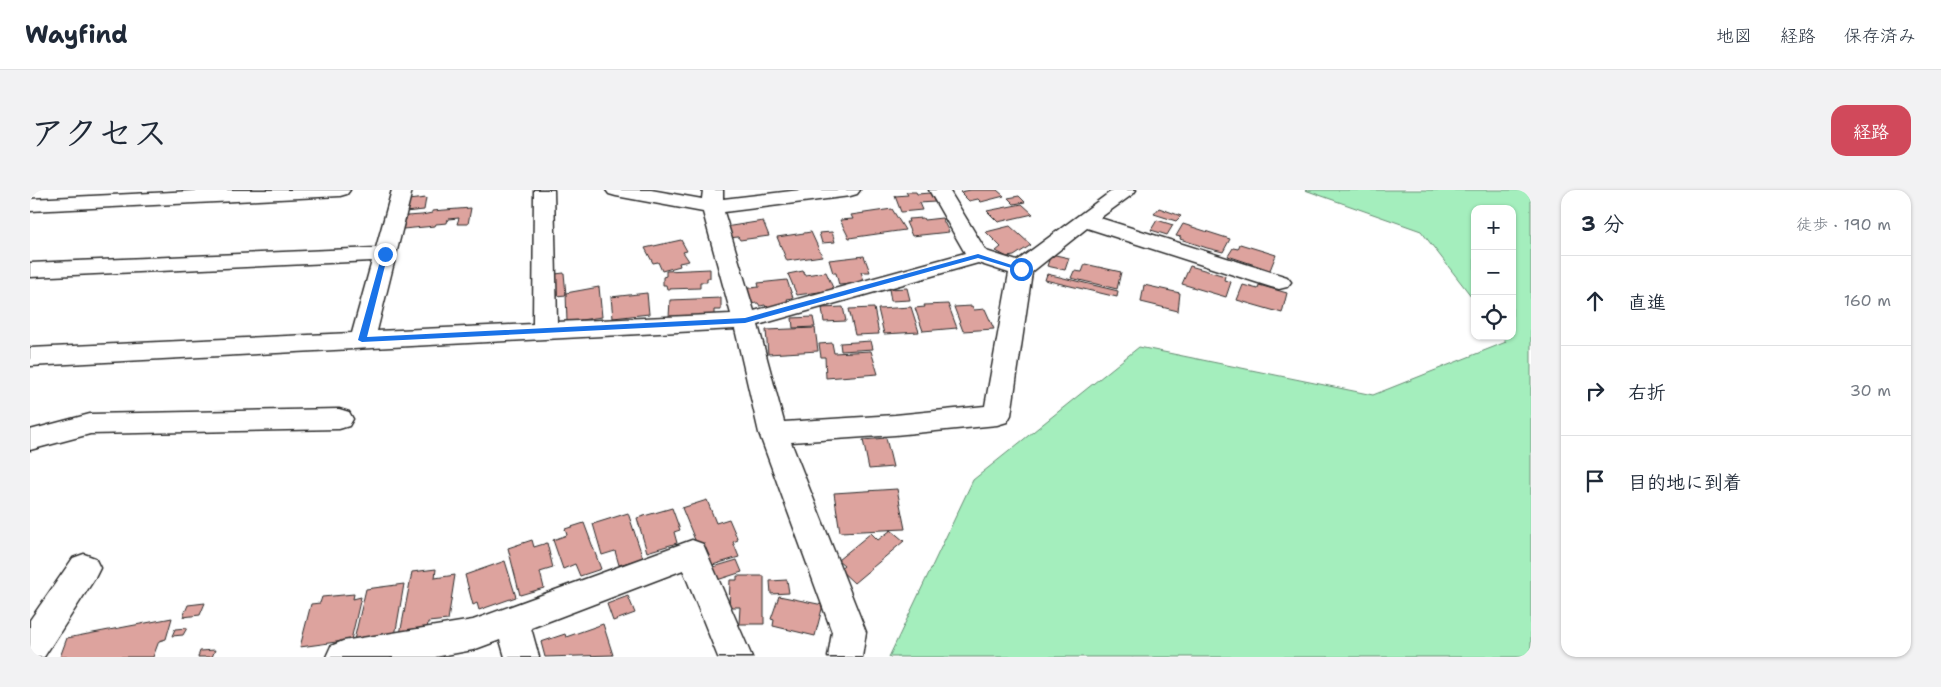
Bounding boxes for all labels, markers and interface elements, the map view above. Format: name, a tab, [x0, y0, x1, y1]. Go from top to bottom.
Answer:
text: Wayfind	[25, 19, 128, 51]
text: 地図	[1716, 24, 1752, 48]
text: 経路	[1780, 24, 1816, 48]
text: 保存済み	[1844, 24, 1916, 48]
button: 経路	[1831, 105, 1911, 156]
text: アクセス	[30, 109, 168, 156]
map controls	[1471, 205, 1516, 340]
button: +	[1471, 205, 1516, 250]
text: 3 分	[1581, 210, 1624, 238]
text: 徒歩 · 190 m	[1796, 214, 1891, 235]
route end	[374, 243, 397, 266]
button: −	[1471, 250, 1516, 295]
route start	[1010, 258, 1033, 281]
icon: ahead	[1581, 287, 1609, 315]
text: 直進	[1628, 290, 1666, 315]
text: 160 m	[1844, 290, 1891, 311]
button: locate	[1471, 295, 1516, 340]
icon: right	[1581, 377, 1609, 405]
text: 右折	[1628, 380, 1666, 405]
text: 30 m	[1850, 380, 1891, 401]
icon: arrive	[1581, 467, 1609, 495]
text: 目的地に到着	[1628, 470, 1742, 495]

